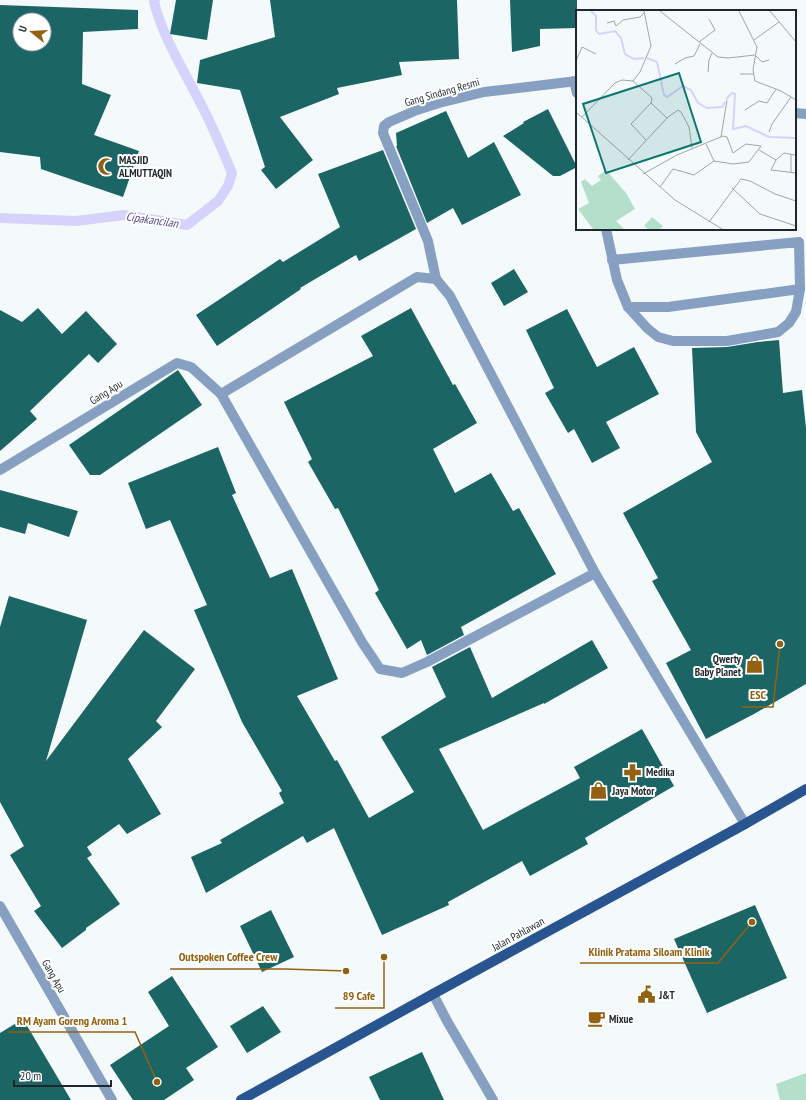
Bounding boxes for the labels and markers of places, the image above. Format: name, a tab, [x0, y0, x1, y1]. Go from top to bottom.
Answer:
place label: MASJID ALMUTTAQIN	[118, 153, 172, 180]
mosque icon: MASJID ALMUTTAQIN	[96, 156, 116, 176]
place label: Qwerty Baby Planet	[695, 652, 742, 679]
shop icon: Qwerty Baby Planet	[744, 655, 764, 675]
callout: ESC	[742, 683, 773, 707]
pharmacy icon: Medika	[623, 762, 643, 782]
place label: Medika	[646, 765, 675, 779]
shop icon: Jaya Motor	[589, 781, 609, 801]
place label: Jaya Motor	[611, 784, 655, 798]
callout: Klinik Pratama Siloam Klinik	[580, 939, 718, 963]
callout: Outspoken Coffee Crew	[170, 945, 285, 969]
callout: 89 Cafe	[335, 984, 384, 1008]
public building icon: J&T	[636, 985, 656, 1005]
place label: J&T	[658, 988, 676, 1002]
callout: RM Ayam Goreng Aroma 1	[8, 1008, 135, 1032]
cafe icon: Mixue	[586, 1009, 606, 1029]
place label: Mixue	[609, 1012, 634, 1026]

